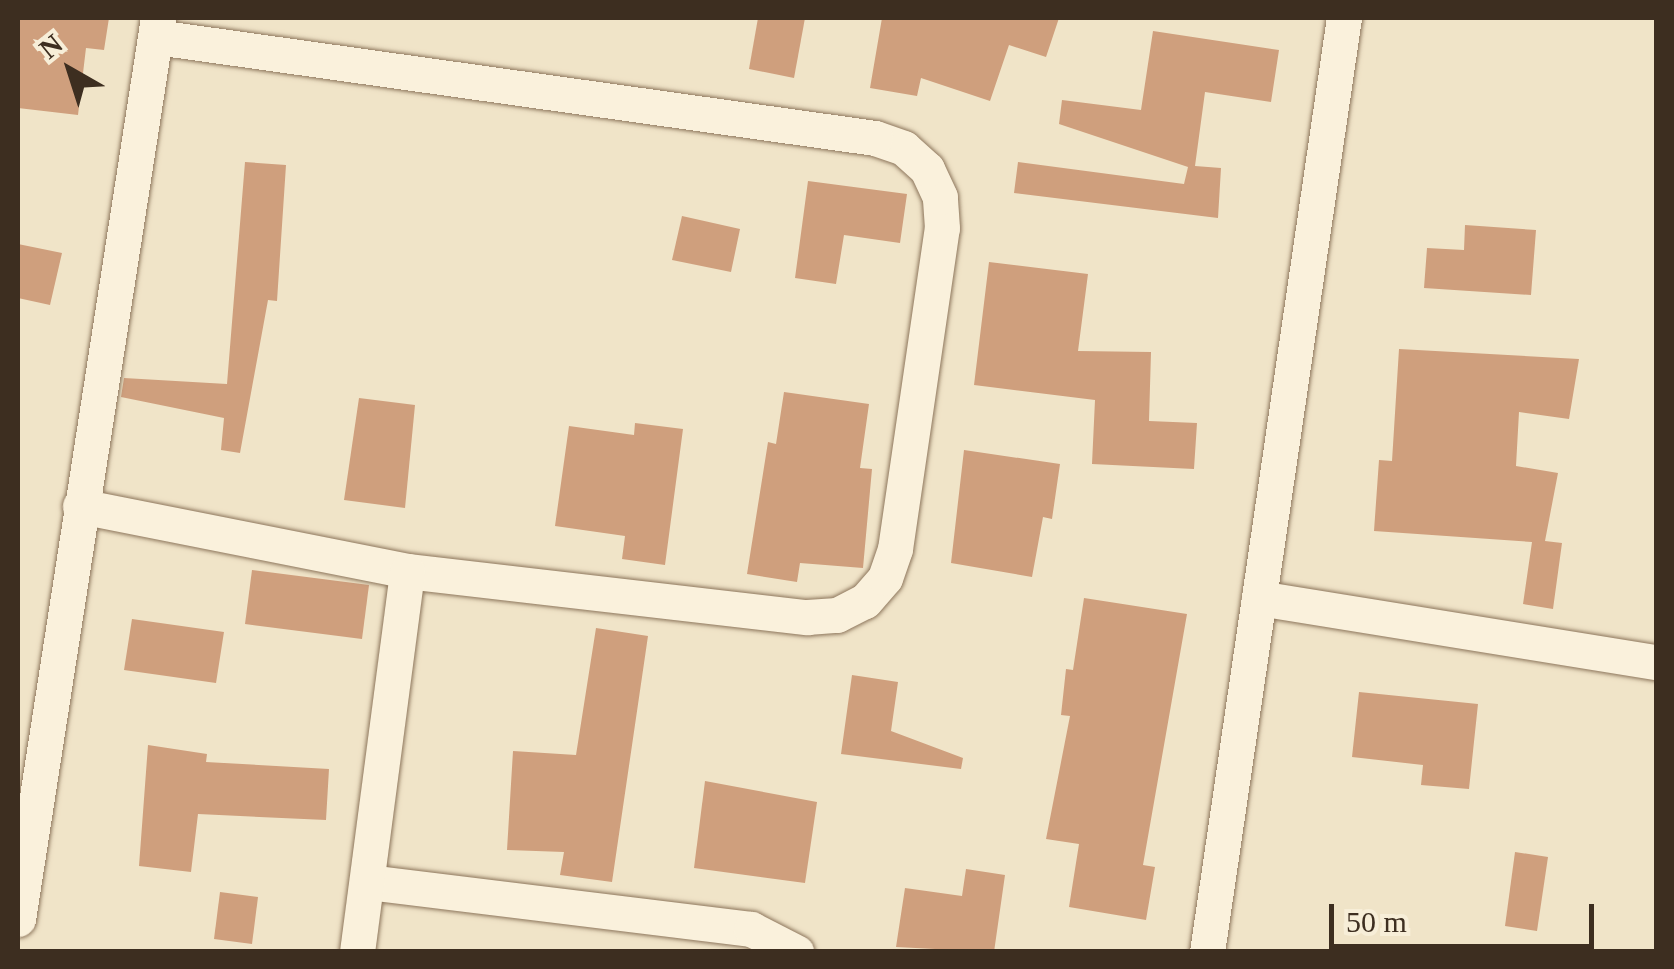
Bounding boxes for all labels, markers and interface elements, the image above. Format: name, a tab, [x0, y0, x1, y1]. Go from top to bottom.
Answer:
north arrow	[20, 20, 120, 120]
text: N	[33, 28, 68, 65]
scale bar	[1334, 884, 1599, 946]
text: 50 m	[1346, 905, 1407, 938]

